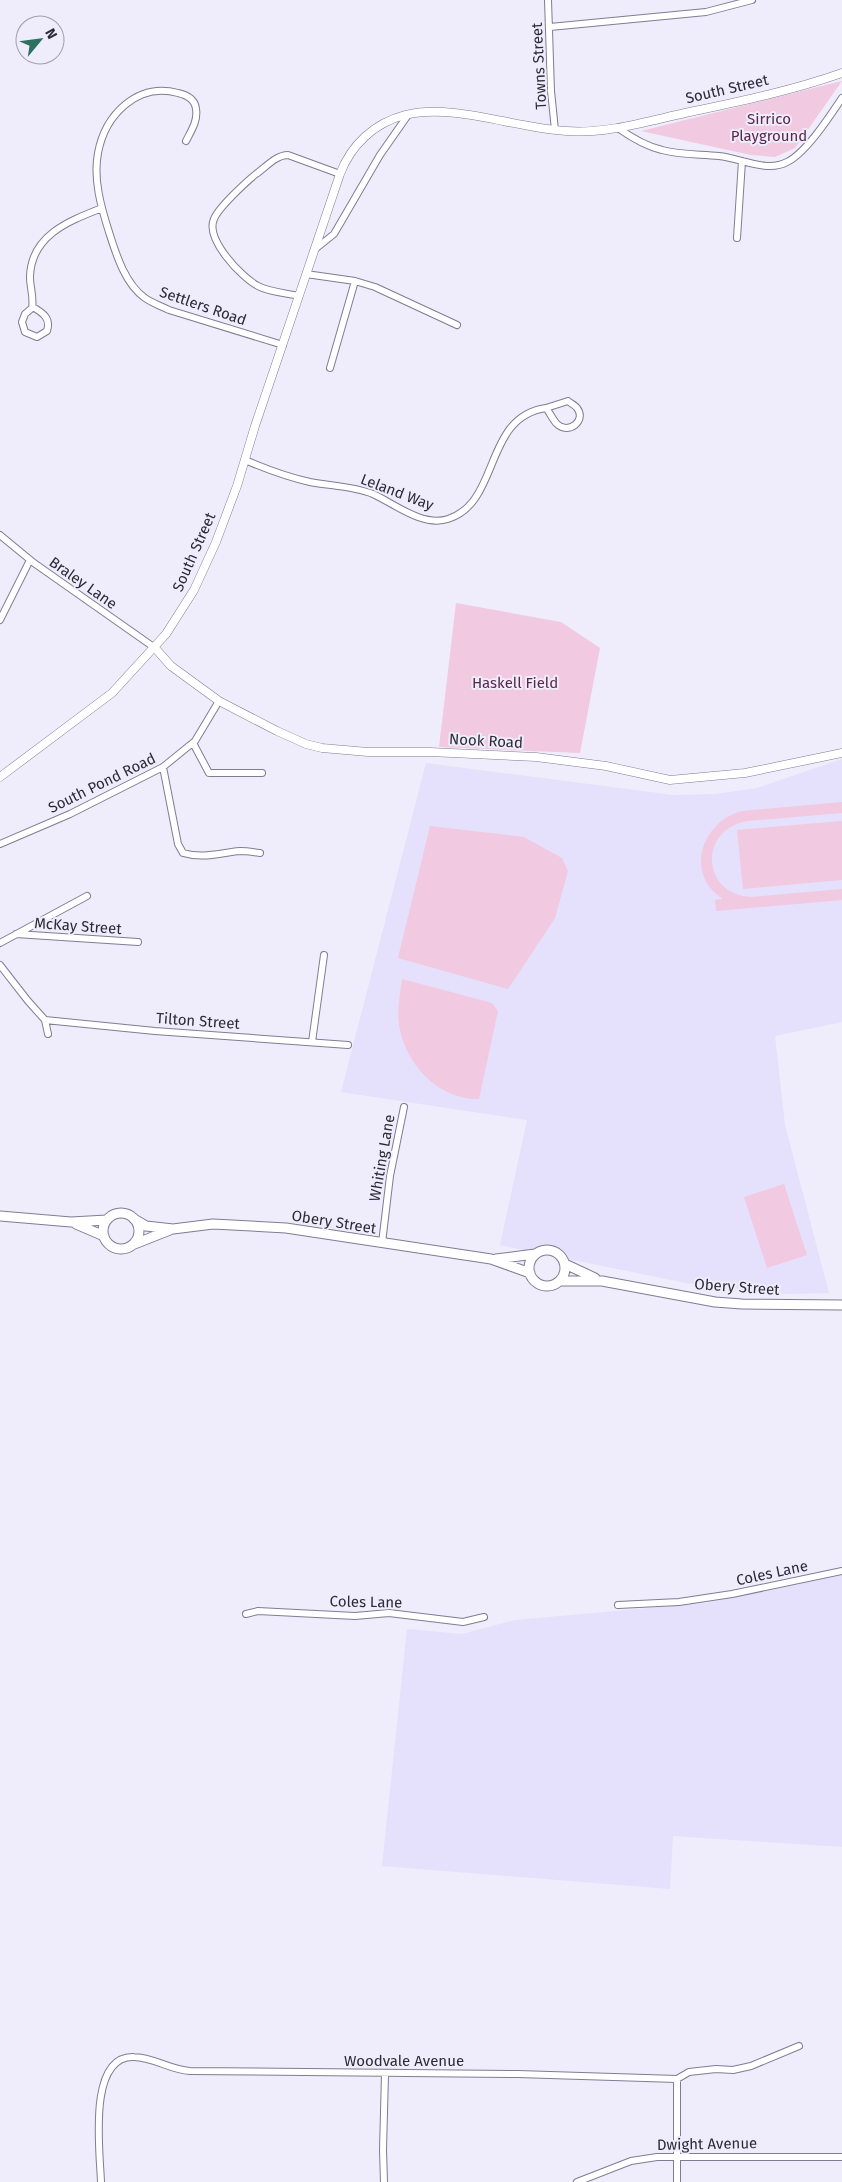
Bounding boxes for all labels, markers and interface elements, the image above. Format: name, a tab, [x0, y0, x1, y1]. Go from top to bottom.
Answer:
north arrow	[15, 15, 65, 65]
street label: Towns Street	[528, 22, 550, 110]
text: N	[41, 26, 61, 42]
street label: South Street	[684, 71, 771, 107]
park label: Sirrico Playground	[731, 110, 807, 145]
street label: Settlers Road	[157, 283, 249, 329]
street label: Leland Way	[358, 470, 437, 514]
street label: South Street	[169, 509, 220, 594]
street label: Braley Lane	[46, 553, 120, 613]
park label: Haskell Field	[472, 674, 558, 692]
street label: Nook Road	[449, 730, 523, 752]
street label: South Pond Road	[45, 749, 159, 817]
street label: McKay Street	[34, 914, 123, 938]
street label: Tilton Street	[156, 1009, 241, 1033]
street label: Whiting Lane	[365, 1113, 399, 1203]
street label: Obery Street	[290, 1206, 378, 1238]
street label: Obery Street	[694, 1275, 781, 1299]
street label: Coles Lane	[735, 1557, 809, 1589]
street label: Coles Lane	[329, 1592, 403, 1612]
street label: Woodvale Avenue	[344, 2052, 464, 2070]
street label: Dwight Avenue	[657, 2134, 757, 2154]

